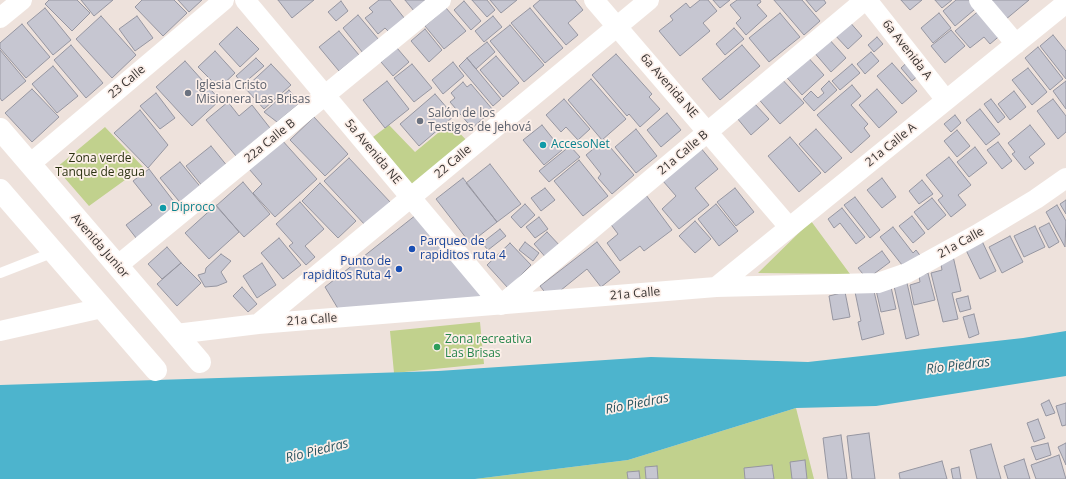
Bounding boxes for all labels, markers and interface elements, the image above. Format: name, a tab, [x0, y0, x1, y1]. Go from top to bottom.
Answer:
street label: 6a Avenida A	[879, 17, 935, 83]
street label: 6a Avenida NE	[637, 51, 701, 121]
street label: 23 Calle	[106, 62, 148, 102]
place label: Iglesia Cristo Misionera Las Brisas	[196, 79, 310, 107]
marker: Iglesia Cristo Misionera Las Brisas	[183, 88, 193, 98]
place label: Salón de los Testigos de Jehová	[428, 107, 531, 135]
street label: 22a Calle B	[242, 116, 298, 166]
marker: Salón de los Testigos de Jehová	[415, 116, 425, 126]
street label: 5a Avenida NE	[342, 117, 404, 187]
street label: 21a Calle A	[863, 120, 919, 170]
street label: 21a Calle B	[655, 128, 711, 178]
place label: AccesoNet	[551, 138, 610, 152]
marker: AccesoNet	[538, 140, 548, 150]
street label: 22 Calle	[432, 142, 474, 182]
park label: Zona verde Tanque de agua	[55, 152, 145, 180]
place label: Diproco	[171, 201, 215, 215]
marker: Diproco	[158, 203, 168, 213]
street label: Avenida Junior	[68, 211, 132, 281]
street label: 21a Calle	[935, 224, 987, 262]
place label: Parqueo de rapiditos ruta 4	[420, 235, 506, 263]
marker: Parqueo de rapiditos ruta 4	[407, 244, 417, 254]
place label: Punto de rapiditos Ruta 4	[303, 255, 391, 283]
marker: Punto de rapiditos Ruta 4	[394, 264, 404, 274]
street label: 21a Calle	[609, 285, 661, 303]
street label: 21a Calle	[286, 311, 338, 329]
place label: Zona recreativa Las Brisas	[445, 333, 532, 361]
marker: Zona recreativa Las Brisas	[432, 342, 442, 352]
water label: Río Piedras	[925, 354, 991, 378]
water label: Río Piedras	[604, 390, 670, 418]
water label: Río Piedras	[284, 436, 350, 466]

